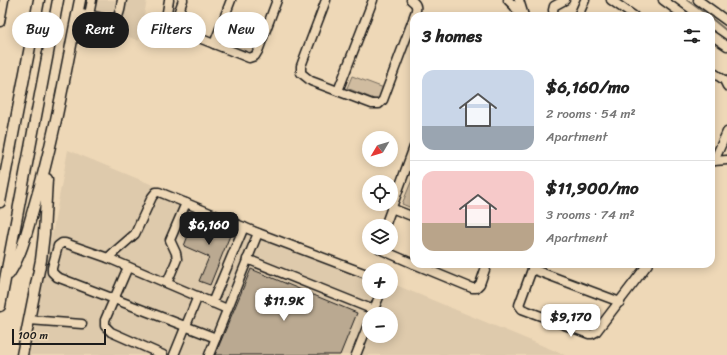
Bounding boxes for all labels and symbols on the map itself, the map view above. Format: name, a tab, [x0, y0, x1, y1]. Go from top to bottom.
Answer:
north arrow	[362, 131, 398, 167]
pin: $6,160	[176, 212, 242, 246]
pin: $11.9K	[251, 288, 317, 322]
pin: $9,170	[538, 304, 604, 338]
scale bar	[12, 327, 106, 346]

